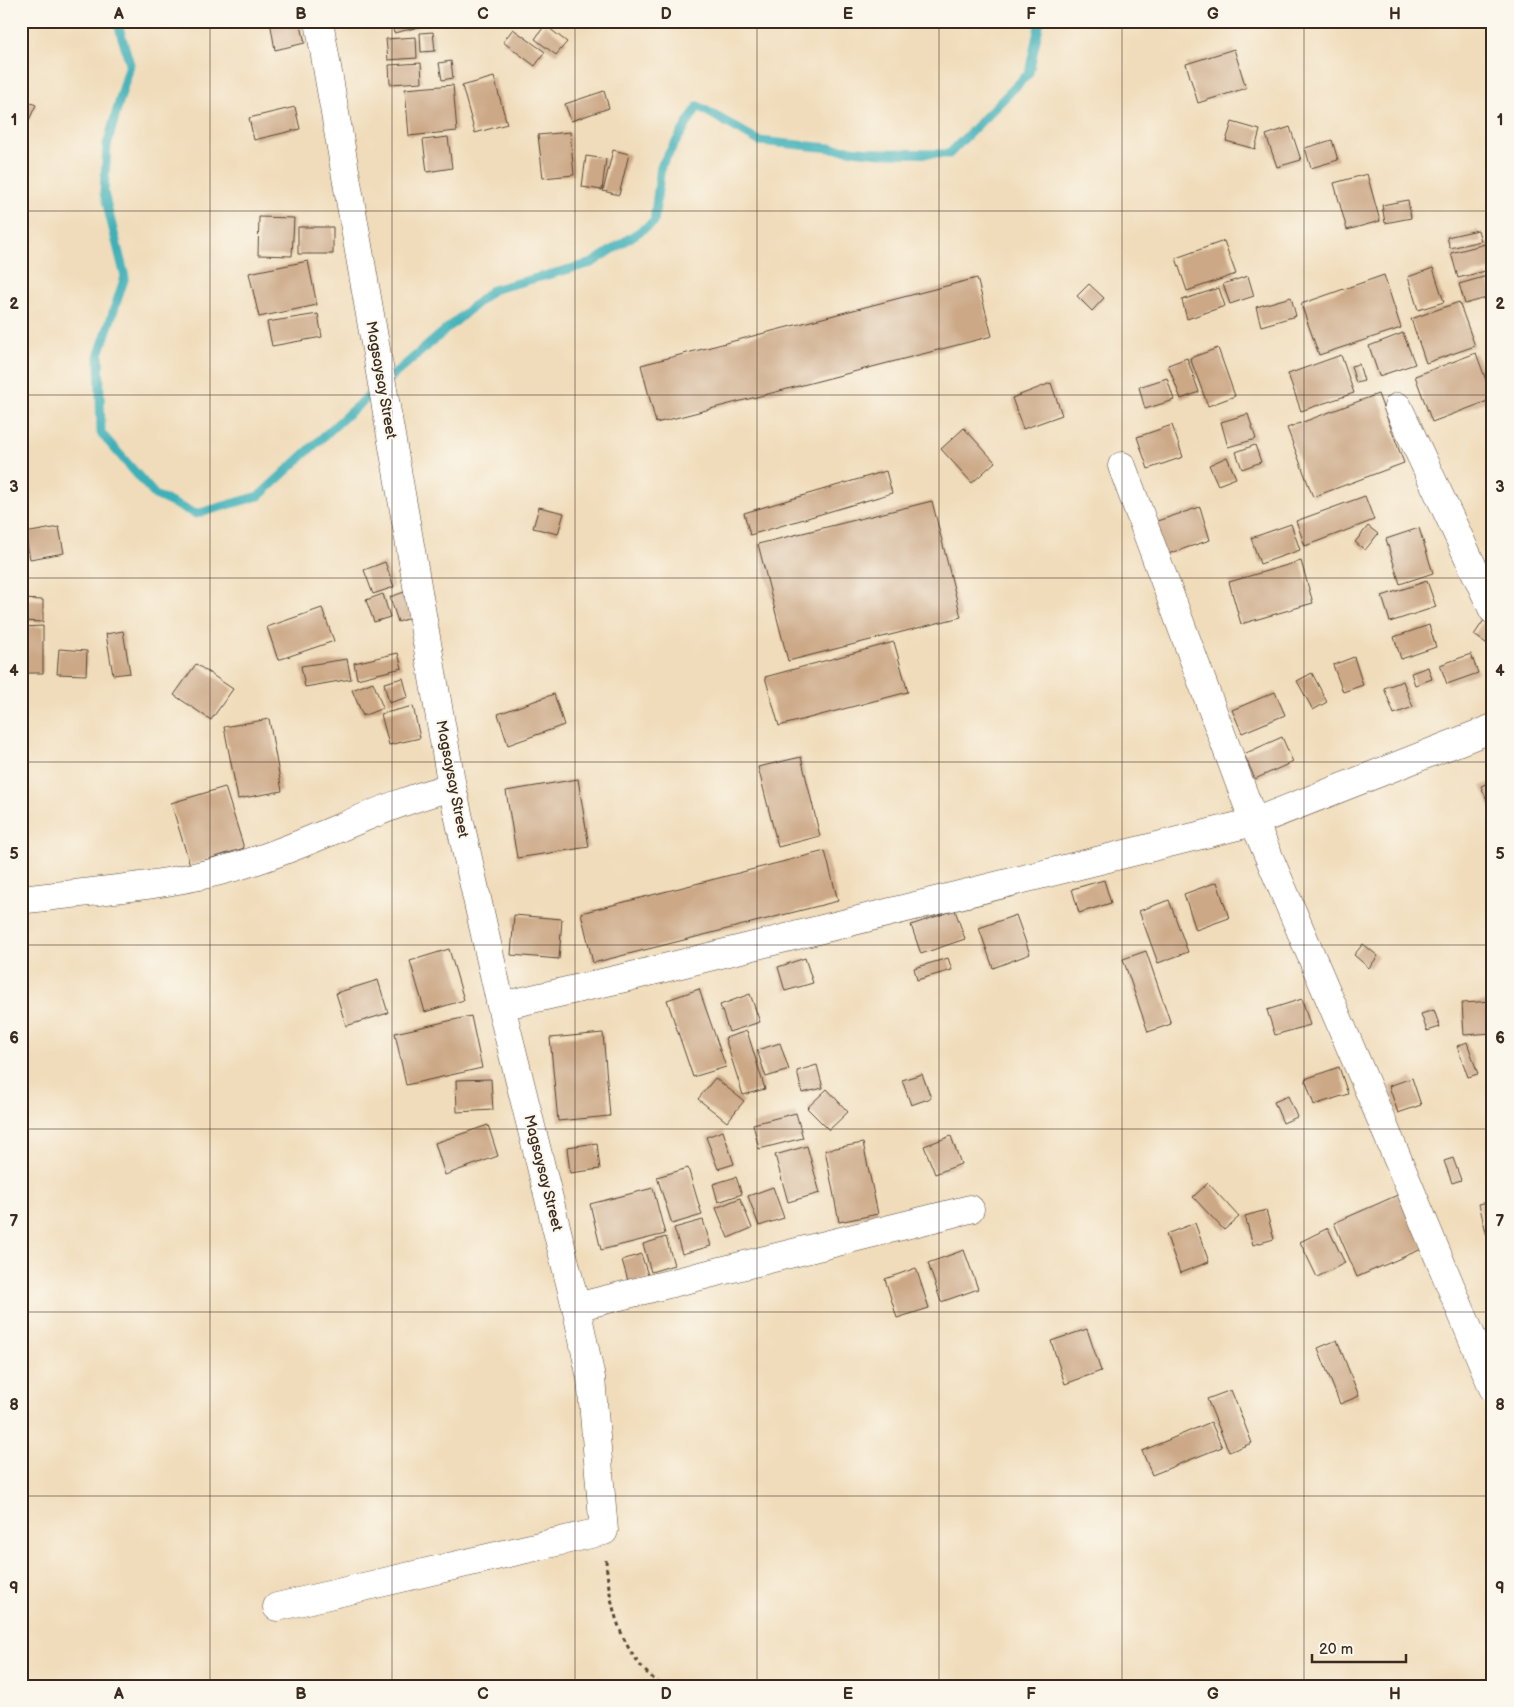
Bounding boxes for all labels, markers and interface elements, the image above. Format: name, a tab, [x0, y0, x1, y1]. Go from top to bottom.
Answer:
text: A	[113, 5, 124, 24]
text: B	[295, 5, 307, 24]
text: C	[477, 5, 489, 24]
text: D	[660, 5, 672, 24]
text: E	[843, 5, 853, 24]
text: F	[1026, 5, 1036, 24]
text: G	[1207, 5, 1219, 24]
text: H	[1389, 5, 1401, 24]
text: 1	[11, 111, 17, 130]
text: 1	[1497, 111, 1503, 130]
text: 2	[9, 295, 19, 314]
text: 2	[1495, 295, 1505, 314]
street label: Magsaysay Street	[361, 320, 401, 441]
text: 3	[9, 478, 19, 497]
text: 3	[1495, 478, 1505, 497]
text: 4	[9, 662, 19, 681]
text: 4	[1495, 662, 1505, 681]
street label: Magsaysay Street	[431, 719, 473, 840]
text: 5	[9, 845, 19, 864]
text: 5	[1495, 845, 1505, 864]
text: 6	[9, 1029, 19, 1048]
text: 6	[1495, 1029, 1505, 1048]
street label: Magsaysay Street	[519, 1113, 567, 1234]
text: 7	[10, 1212, 19, 1231]
text: 7	[1496, 1212, 1505, 1231]
text: 8	[9, 1396, 19, 1415]
text: 8	[1495, 1396, 1505, 1415]
text: 9	[9, 1579, 19, 1598]
text: 9	[1495, 1579, 1505, 1598]
scale bar	[1312, 1632, 1405, 1664]
text: 20 m	[1319, 1640, 1353, 1659]
text: A	[113, 1685, 124, 1704]
text: B	[295, 1685, 307, 1704]
text: C	[477, 1685, 489, 1704]
text: D	[660, 1685, 672, 1704]
text: E	[843, 1685, 853, 1704]
text: F	[1026, 1685, 1036, 1704]
text: G	[1207, 1685, 1219, 1704]
text: H	[1389, 1685, 1401, 1704]

